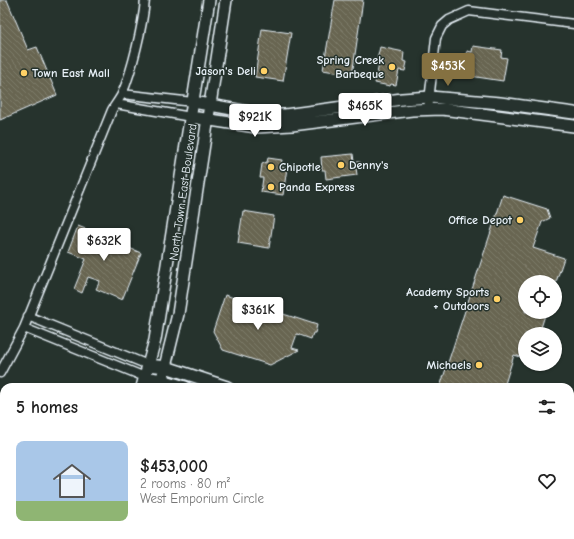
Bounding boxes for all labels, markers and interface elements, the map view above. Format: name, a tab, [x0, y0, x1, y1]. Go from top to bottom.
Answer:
place label: Spring Creek Barbeque	[317, 53, 384, 81]
pin: $453K	[420, 53, 476, 87]
text: $453K	[431, 58, 465, 73]
marker: Spring Creek Barbeque	[387, 62, 397, 72]
place label: Jason's Deli	[195, 64, 256, 78]
place label: Town East Mall	[32, 66, 110, 80]
marker: Jason's Deli	[259, 66, 269, 76]
marker: Town East Mall	[19, 68, 29, 78]
pin: $465K	[337, 93, 393, 127]
text: $465K	[348, 98, 382, 113]
pin: $921K	[227, 104, 283, 138]
text: $921K	[238, 109, 272, 124]
street label: North Town East Boulevard	[166, 123, 200, 261]
place label: Denny's	[349, 158, 388, 172]
place label: Chipotle	[279, 160, 321, 174]
marker: Denny's	[336, 160, 346, 170]
marker: Chipotle	[266, 162, 276, 172]
place label: Panda Express	[279, 180, 355, 194]
marker: Panda Express	[266, 182, 276, 192]
place label: Office Depot	[448, 213, 513, 227]
marker: Office Depot	[515, 215, 525, 225]
pin: $632K	[76, 228, 132, 262]
text: $632K	[87, 233, 121, 248]
map controls	[518, 275, 562, 371]
button: locate	[518, 275, 562, 319]
place label: Academy Sports + Outdoors	[406, 285, 489, 313]
marker: Academy Sports + Outdoors	[492, 294, 502, 304]
pin: $361K	[230, 297, 286, 331]
text: $361K	[241, 302, 275, 317]
button: layers	[518, 327, 562, 371]
place label: Michaels	[427, 358, 471, 372]
marker: Michaels	[474, 360, 484, 370]
icon: filters	[536, 396, 558, 418]
text: 5 homes	[16, 398, 78, 417]
icon: home	[48, 457, 96, 505]
text: $453,000	[140, 457, 208, 476]
icon: heart	[536, 470, 558, 492]
text: 2 rooms · 80 m²	[140, 476, 230, 491]
text: West Emporium Circle	[140, 491, 264, 506]

